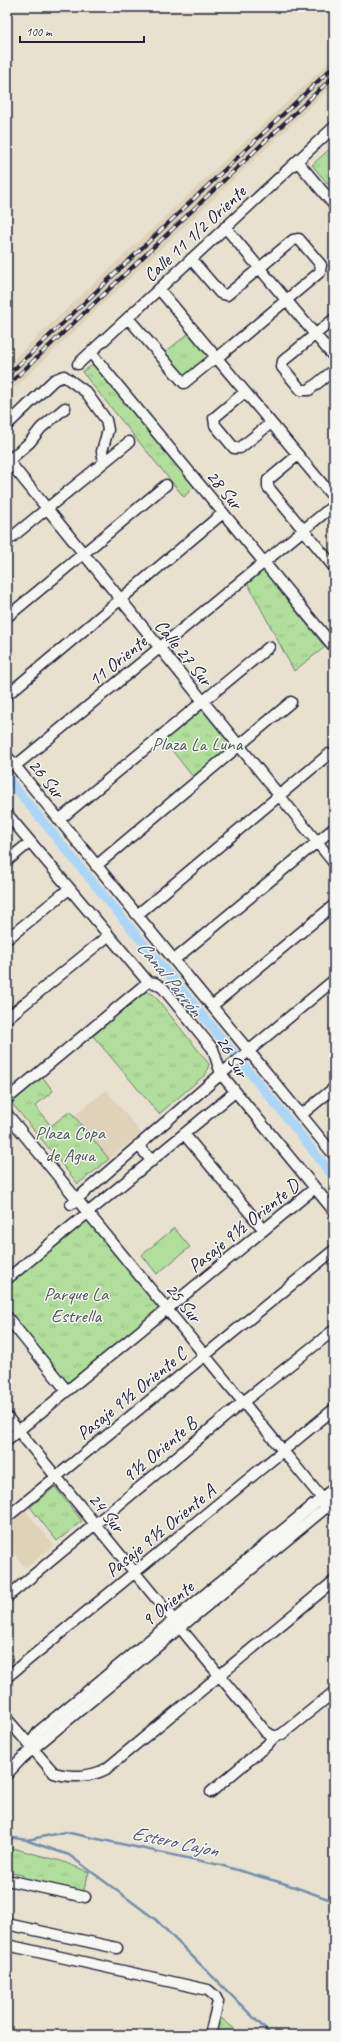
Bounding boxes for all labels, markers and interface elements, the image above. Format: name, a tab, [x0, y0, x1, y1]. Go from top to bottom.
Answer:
scale bar	[20, 18, 144, 44]
text: 100 m	[26, 24, 53, 40]
street label: Calle 11 1/2 Oriente	[139, 179, 252, 287]
street label: 28 Sur	[201, 465, 249, 516]
street label: Calle 27 Sur	[149, 614, 219, 693]
street label: 11 Oriente	[83, 629, 153, 692]
park label: Plaza La Luna	[152, 732, 244, 756]
street label: 26 Sur	[23, 754, 71, 805]
water label: Canal Parrón	[131, 935, 209, 1023]
street label: 26 Sur	[211, 1031, 255, 1084]
park label: Plaza Copa de Agua	[35, 1121, 107, 1167]
street label: Pasaje 9½ Oriente D	[183, 1172, 306, 1278]
street label: 25 Sur	[160, 1278, 208, 1329]
park label: Parque La Estrella	[44, 1282, 110, 1328]
street label: Pasaje 9½ Oriente C	[72, 1341, 193, 1445]
street label: 9½ Oriente B	[117, 1411, 203, 1488]
street label: Pasaje 9½ Oriente A	[101, 1478, 222, 1582]
street label: 24 Sur	[83, 1488, 131, 1539]
street label: 9 Oriente	[137, 1574, 200, 1632]
water label: Estero Cajon	[130, 1820, 222, 1863]

